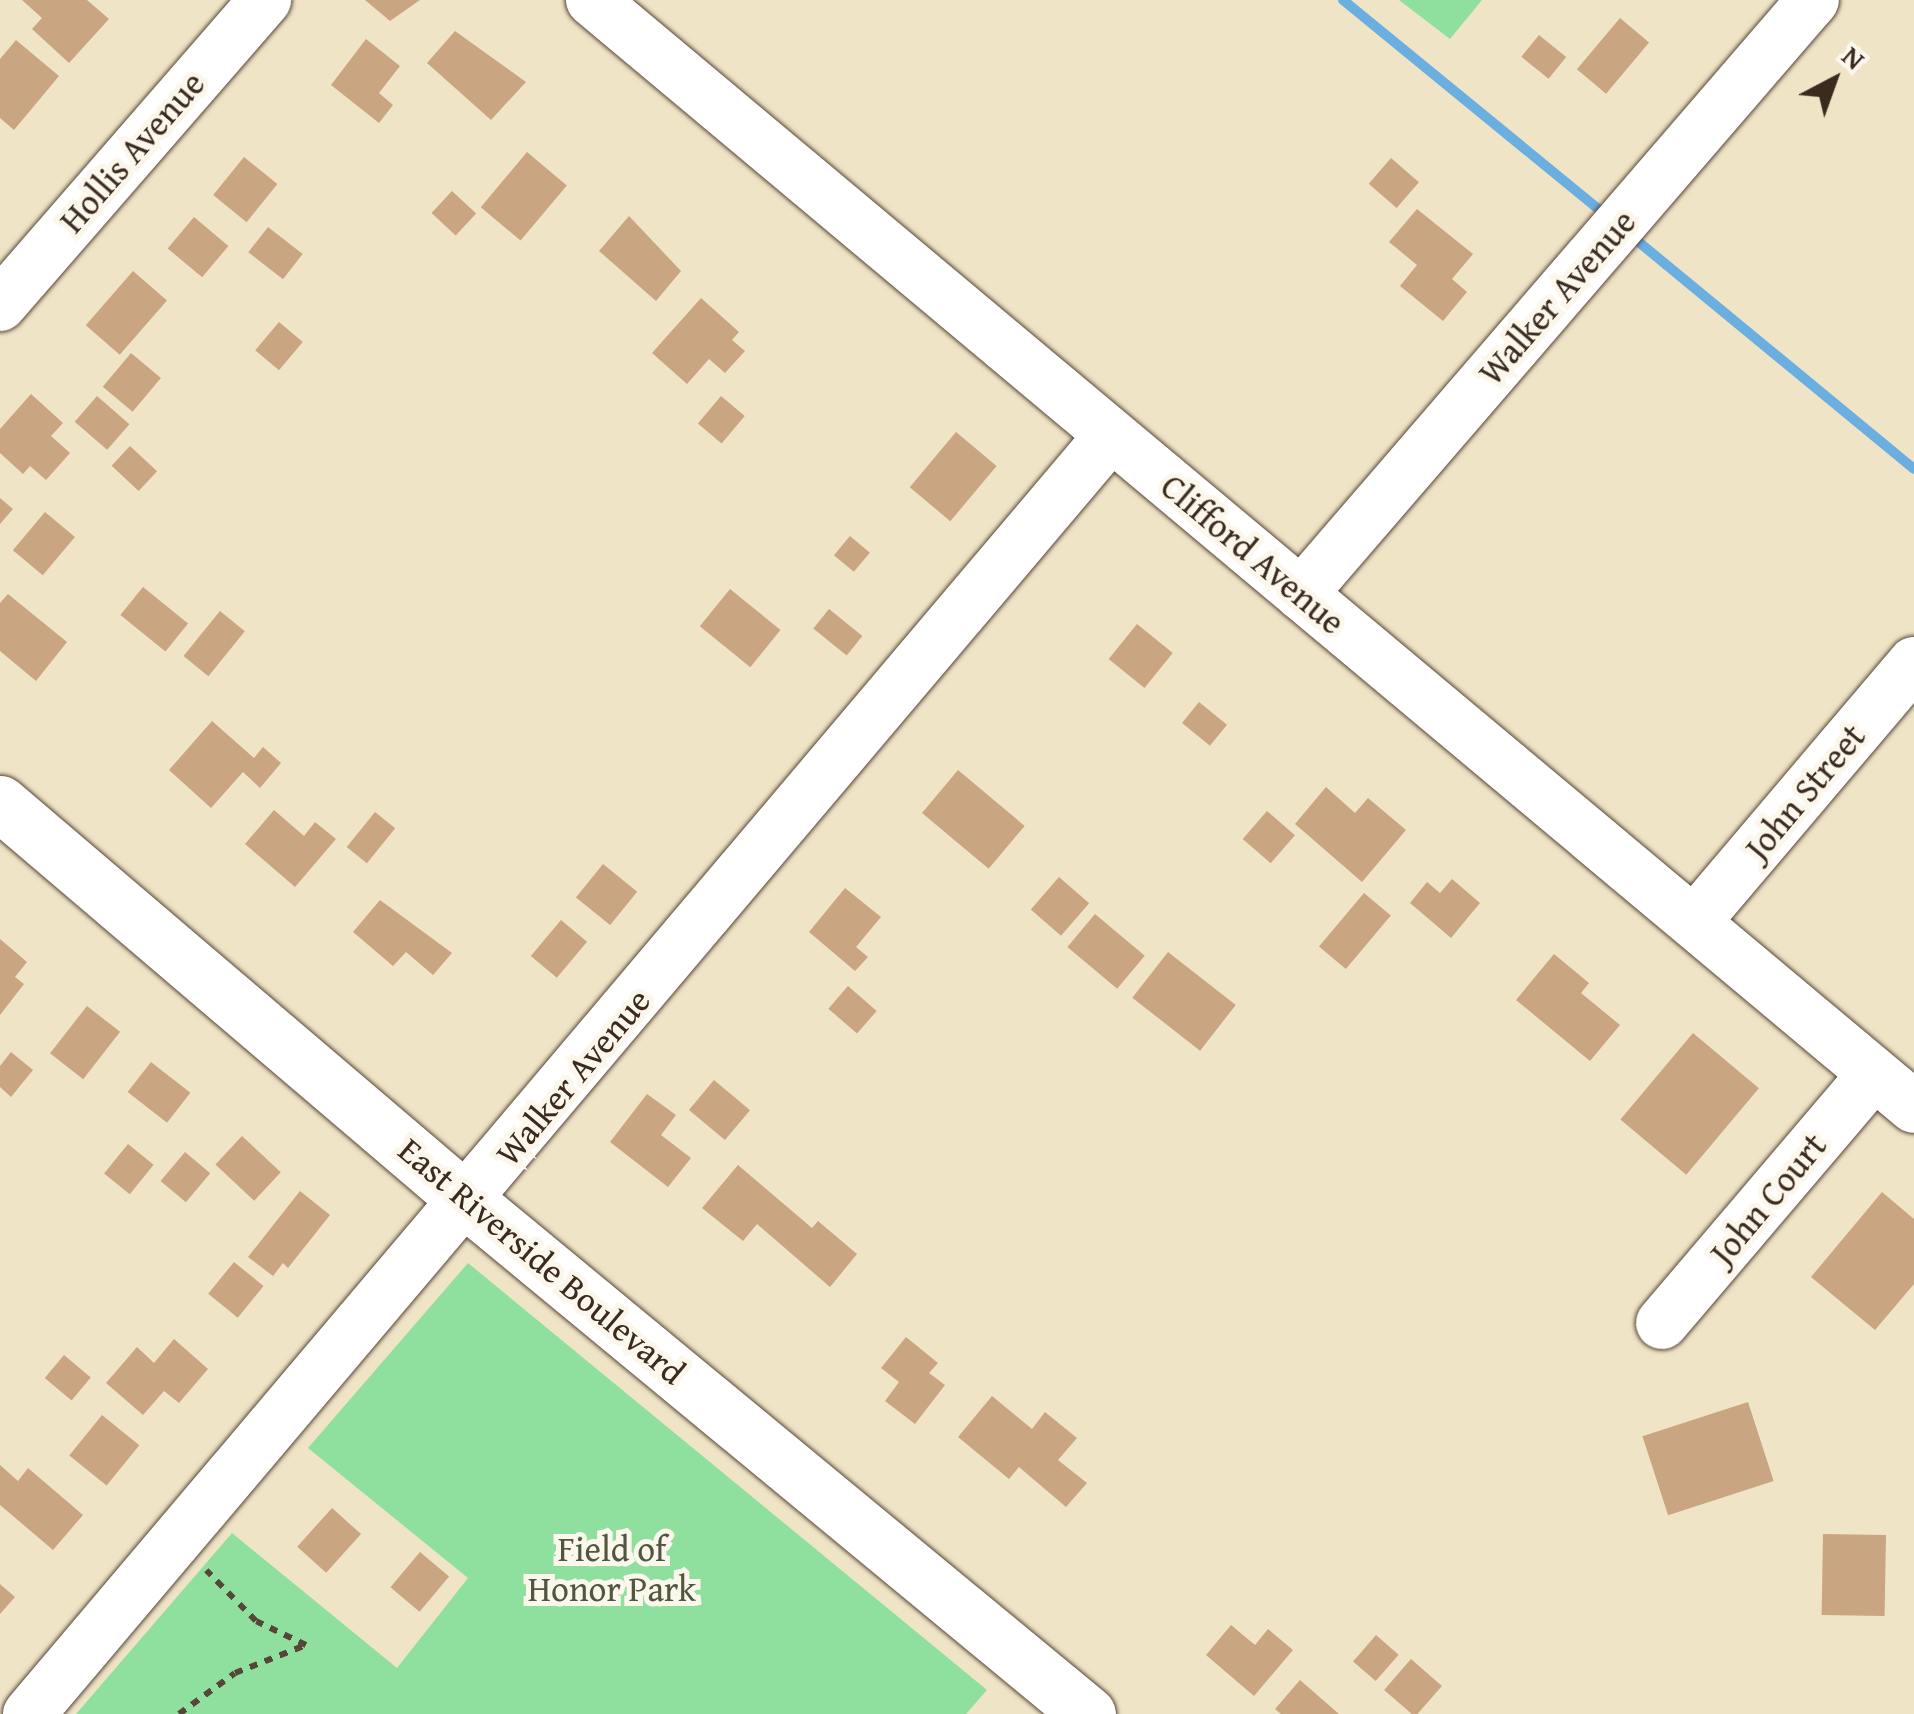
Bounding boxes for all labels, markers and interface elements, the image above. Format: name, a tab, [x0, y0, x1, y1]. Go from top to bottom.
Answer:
north arrow	[1784, 30, 1884, 130]
text: N	[1833, 35, 1875, 79]
street label: Hollis Avenue	[51, 63, 213, 241]
street label: Walker Avenue	[1470, 201, 1644, 393]
street label: Clifford Avenue	[1153, 465, 1353, 643]
street label: John Street	[1736, 716, 1874, 868]
street label: Walker Avenue	[487, 980, 659, 1174]
street label: John Court	[1701, 1125, 1835, 1273]
street label: East Riverside Boulevard	[390, 1129, 694, 1393]
park label: Field of Honor Park	[528, 1528, 696, 1610]

